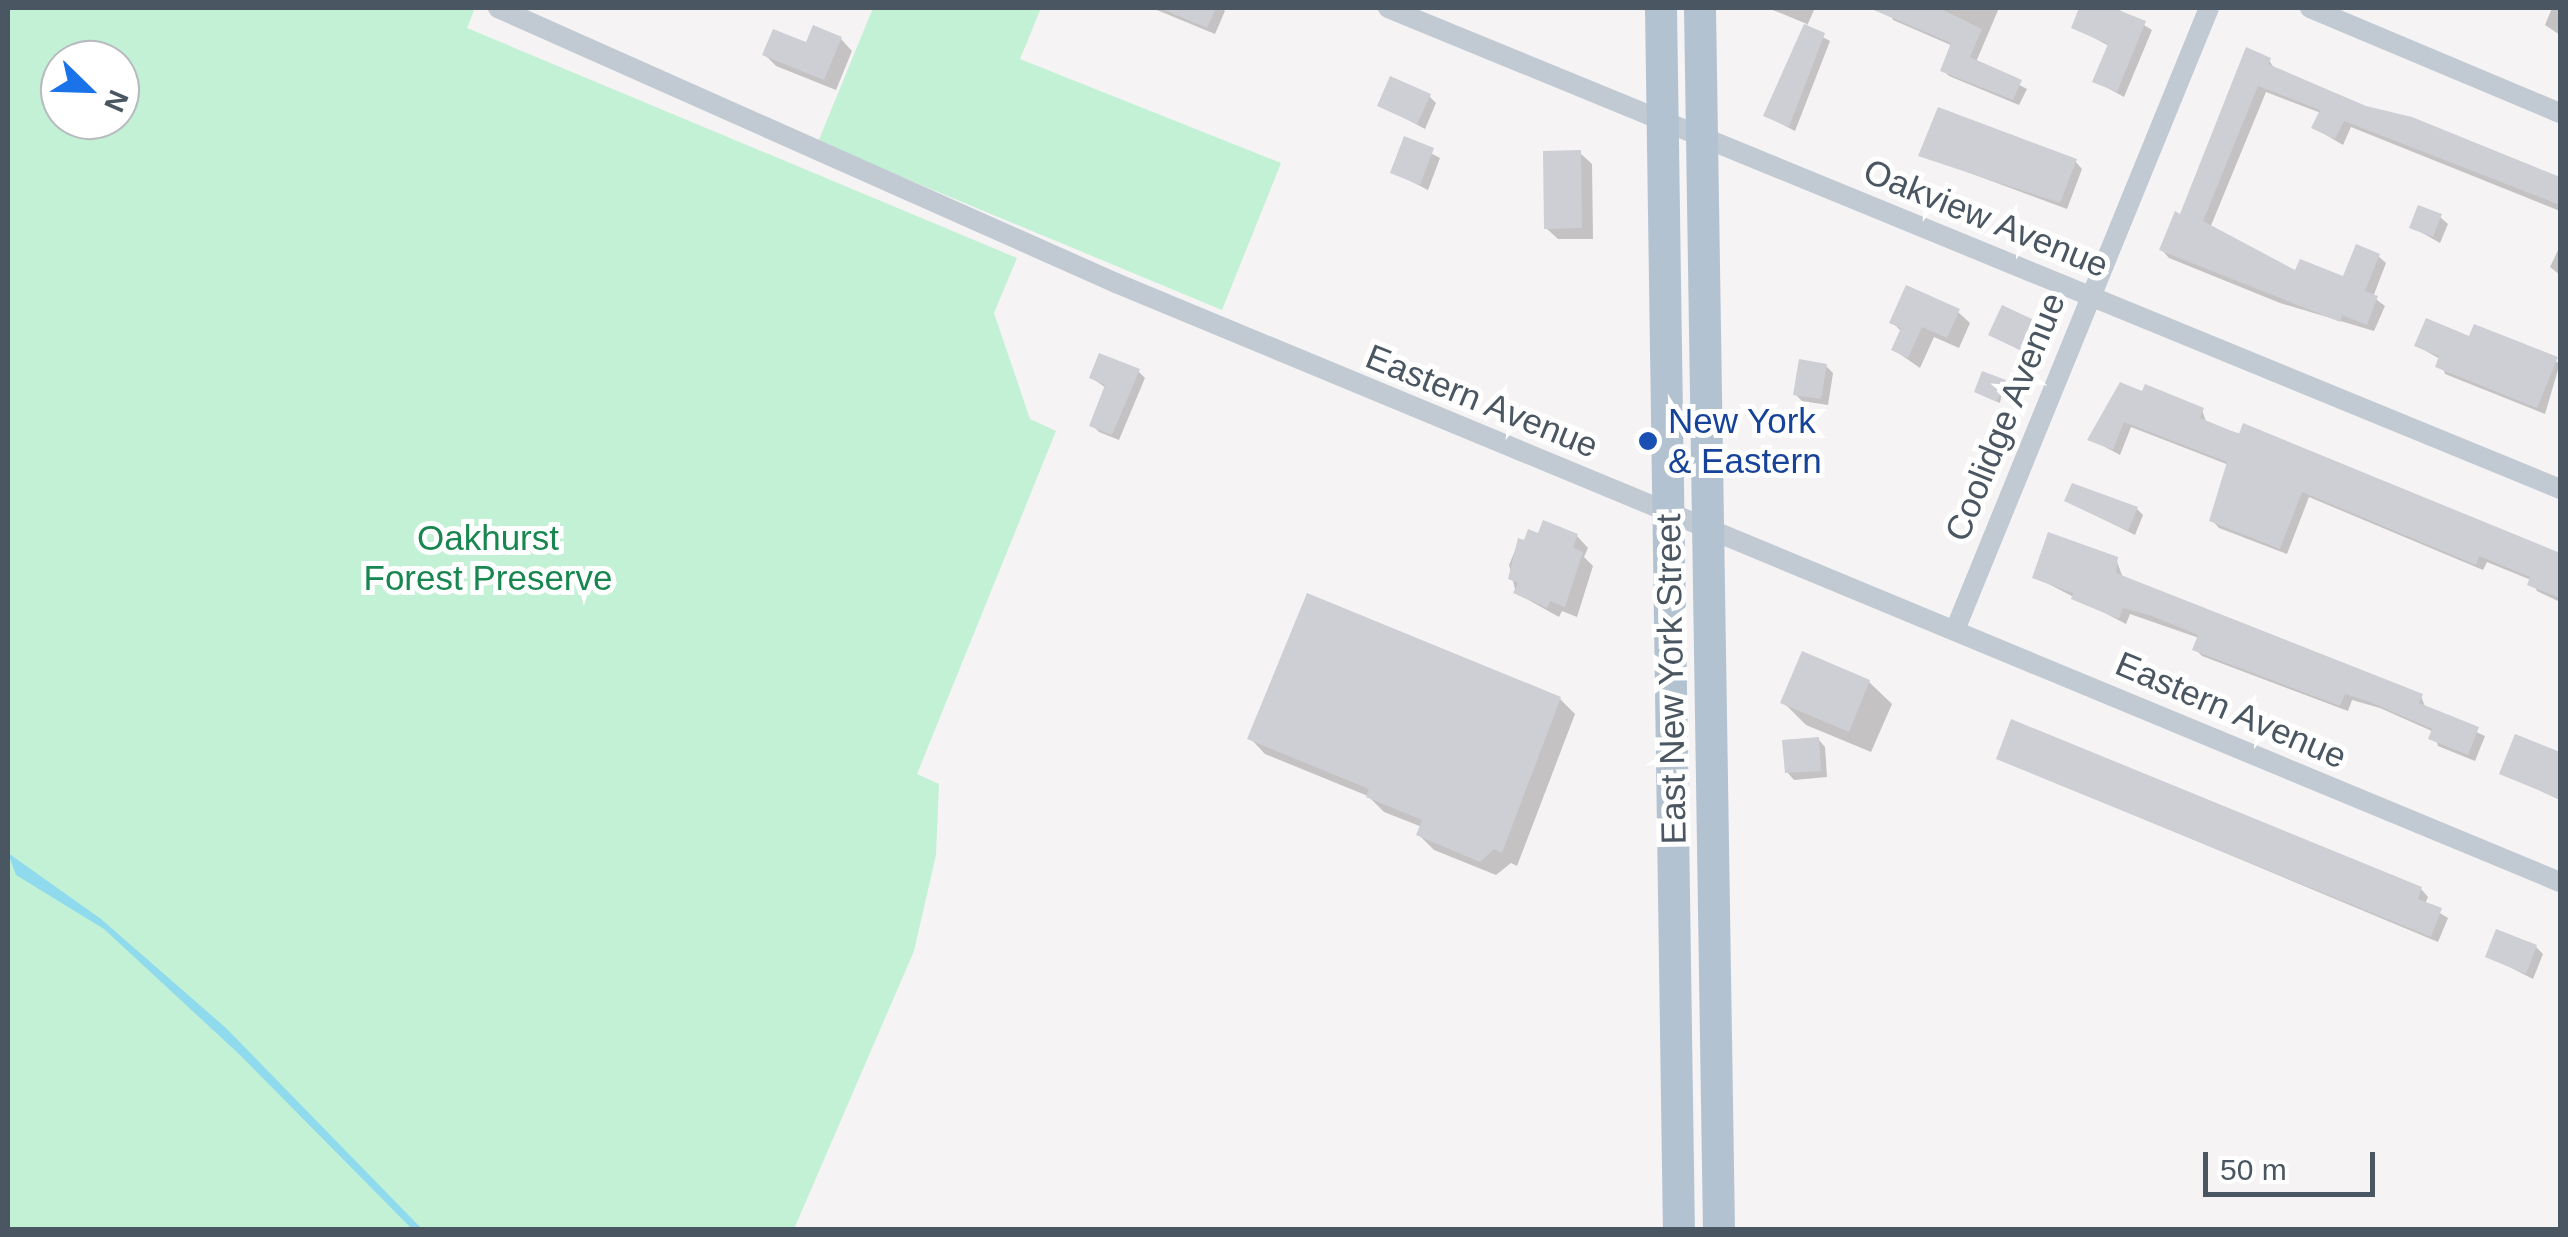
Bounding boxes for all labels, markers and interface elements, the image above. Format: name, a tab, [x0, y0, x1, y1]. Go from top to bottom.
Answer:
north arrow	[40, 40, 140, 140]
text: N	[98, 86, 134, 116]
street label: Oakview Avenue	[1857, 149, 2115, 287]
street label: Coolidge Avenue	[1936, 286, 2074, 548]
street label: Eastern Avenue	[1359, 335, 1605, 467]
place label: New York & Eastern	[1668, 400, 1822, 482]
marker: New York & Eastern	[1637, 430, 1659, 452]
street label: East New York Street	[1647, 513, 1695, 845]
park label: Oakhurst Forest Preserve	[364, 517, 612, 599]
street label: Eastern Avenue	[2108, 642, 2354, 778]
scale bar	[2208, 1132, 2380, 1194]
text: 50 m	[2220, 1153, 2287, 1186]

